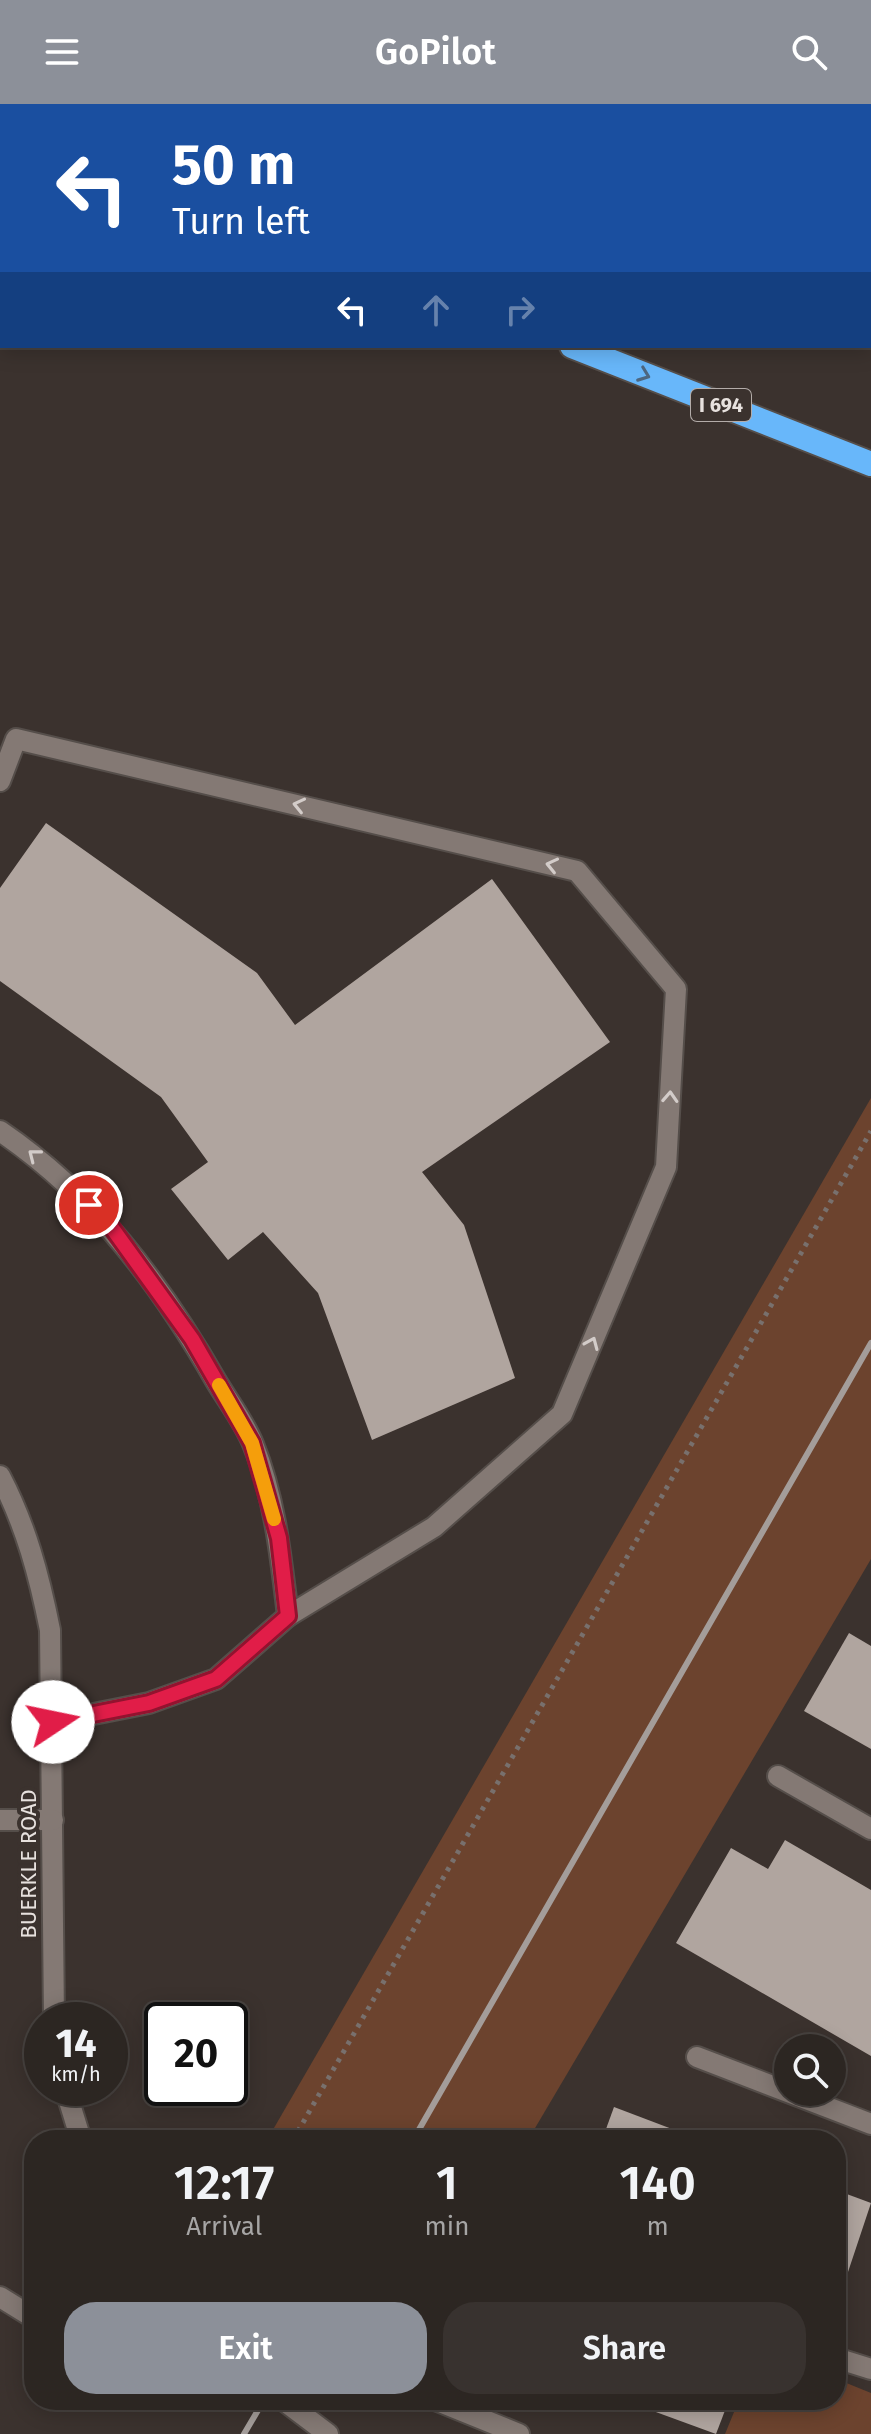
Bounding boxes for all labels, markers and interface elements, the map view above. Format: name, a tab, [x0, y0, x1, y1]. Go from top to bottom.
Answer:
icon: menu	[40, 30, 84, 74]
text: GoPilot	[375, 30, 496, 74]
icon: search	[787, 30, 831, 74]
text: 50 m	[172, 132, 295, 199]
icon: left	[40, 136, 144, 240]
text: Turn left	[172, 200, 310, 244]
icon: left	[330, 288, 374, 332]
icon: ahead	[414, 288, 458, 332]
icon: right	[498, 288, 542, 332]
one-way arrow	[636, 365, 650, 381]
road number: I 694	[691, 389, 751, 421]
one-way arrow	[293, 798, 307, 815]
one-way arrow	[546, 857, 560, 874]
one-way arrow	[661, 1090, 678, 1103]
one-way arrow	[28, 1151, 43, 1165]
pin	[55, 1171, 123, 1239]
icon: arrive	[67, 1183, 111, 1227]
one-way arrow	[583, 1336, 599, 1351]
position arrow	[11, 1680, 95, 1764]
street label: BUERKLE ROAD	[15, 1789, 42, 1939]
speed limit sign: 20	[144, 2002, 248, 2106]
text: 14	[55, 2020, 97, 2068]
map controls	[774, 2034, 846, 2106]
button: search	[774, 2034, 846, 2106]
text: km/h	[51, 2062, 101, 2086]
text: 12:17	[174, 2154, 274, 2212]
text: 1	[436, 2154, 458, 2212]
text: 140	[619, 2154, 696, 2212]
text: Arrival	[186, 2211, 262, 2242]
text: min	[425, 2211, 469, 2242]
text: m	[647, 2211, 669, 2242]
button: Exit	[64, 2302, 427, 2394]
button: Share	[443, 2302, 806, 2394]

